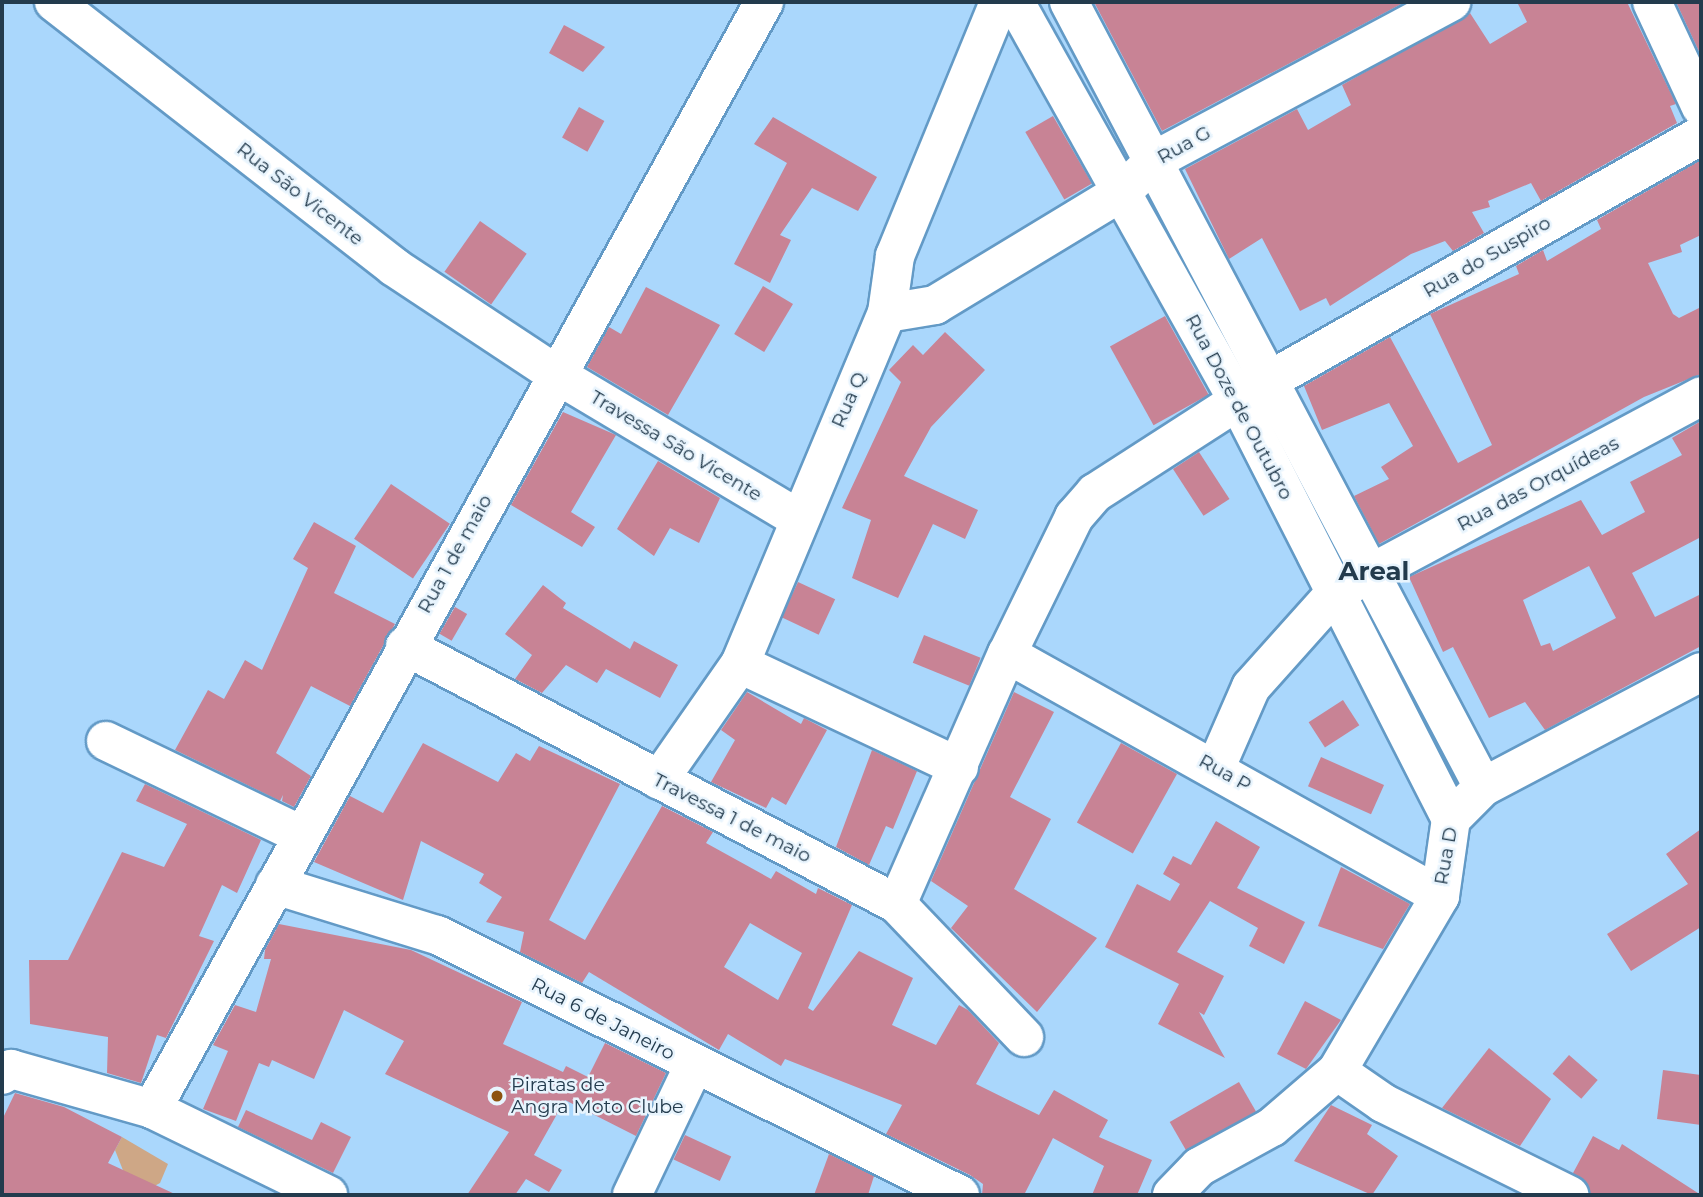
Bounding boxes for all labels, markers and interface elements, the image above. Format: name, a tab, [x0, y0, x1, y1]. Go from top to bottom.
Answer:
street label: Rua G	[1153, 121, 1215, 169]
street label: Rua São Vicente	[232, 138, 368, 250]
street label: Rua do Suspiro	[1419, 211, 1555, 303]
street label: Rua Doze de Outubro	[1180, 310, 1298, 504]
street label: Rua Q	[827, 369, 871, 431]
street label: Travessa São Vicente	[586, 386, 766, 506]
street label: Rua das Orquídeas	[1453, 432, 1623, 536]
street label: Rua 1 de maio	[413, 491, 497, 617]
district label: Areal	[1339, 556, 1409, 588]
street label: Rua P	[1195, 749, 1255, 797]
street label: Travessa 1 de maio	[649, 768, 815, 868]
street label: Rua D	[1430, 825, 1462, 887]
street label: Rua 6 de Janeiro	[527, 973, 679, 1065]
place label: Piratas de Angra Moto Clube	[511, 1074, 684, 1118]
marker: Piratas de Angra Moto Clube	[489, 1088, 505, 1104]

